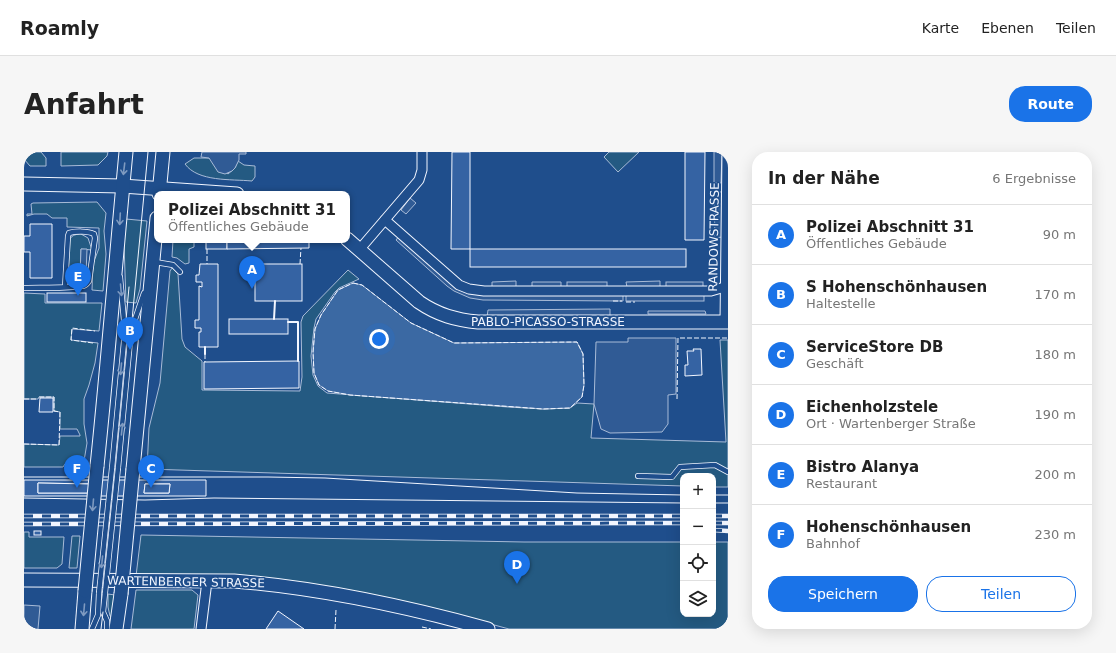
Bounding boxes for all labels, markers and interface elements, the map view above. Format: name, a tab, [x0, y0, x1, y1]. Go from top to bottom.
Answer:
text: Roamly	[20, 17, 99, 39]
text: Karte	[922, 20, 959, 36]
text: Ebenen	[981, 20, 1034, 36]
text: Teilen	[1056, 20, 1096, 36]
button: Route	[1009, 86, 1092, 122]
text: Anfahrt	[24, 88, 144, 121]
one-way arrow	[121, 162, 128, 175]
text: In der Nähe	[768, 168, 880, 188]
text: 6 Ergebnisse	[992, 171, 1076, 186]
street label: RANDOWSTRASSE	[706, 182, 722, 292]
popup	[154, 191, 350, 243]
text: Polizei Abschnitt 31	[168, 201, 336, 219]
one-way arrow	[116, 212, 123, 225]
text: Polizei Abschnitt 31	[806, 218, 974, 236]
text: Öffentliches Gebäude	[168, 219, 309, 234]
text: A	[776, 227, 786, 242]
text: 90 m	[1043, 227, 1076, 242]
text: Öffentliches Gebäude	[806, 236, 947, 251]
pin: A	[239, 256, 265, 289]
pin: E	[65, 263, 91, 296]
text: S Hohenschönhausen	[806, 278, 987, 296]
one-way arrow	[118, 283, 125, 296]
text: B	[776, 287, 786, 302]
text: 170 m	[1034, 287, 1076, 302]
text: Haltestelle	[806, 296, 876, 311]
street label: PABLO-PICASSO-STRASSE	[471, 315, 625, 329]
pin: B	[117, 317, 143, 350]
your location	[369, 329, 389, 349]
text: ServiceStore DB	[806, 338, 943, 356]
text: C	[776, 347, 786, 362]
text: 180 m	[1034, 347, 1076, 362]
text: Geschäft	[806, 356, 864, 371]
one-way arrow	[117, 362, 125, 375]
text: Eichenholzstele	[806, 398, 938, 416]
text: D	[776, 407, 786, 422]
text: 190 m	[1034, 407, 1076, 422]
text: Ort · Wartenberger Straße	[806, 416, 976, 431]
one-way arrow	[118, 423, 125, 436]
pin: F	[64, 455, 90, 488]
pin: C	[138, 455, 164, 488]
text: Bistro Alanya	[806, 458, 919, 476]
text: E	[777, 467, 785, 482]
text: 200 m	[1034, 467, 1076, 482]
map controls	[680, 473, 716, 617]
button: +	[680, 473, 716, 509]
text: Restaurant	[806, 476, 877, 491]
one-way arrow	[90, 498, 97, 511]
button: −	[680, 509, 716, 545]
text: Hohenschönhausen	[806, 518, 971, 536]
text: F	[777, 527, 785, 542]
text: 230 m	[1034, 527, 1076, 542]
text: Bahnhof	[806, 536, 860, 551]
button: locate	[680, 545, 716, 581]
pin: D	[504, 551, 530, 584]
one-way arrow	[99, 555, 106, 568]
street label: WARTENBERGER STRASSE	[107, 574, 265, 590]
button: Speichern	[768, 576, 918, 612]
button: Teilen	[926, 576, 1076, 612]
button: layers	[680, 581, 716, 617]
one-way arrow	[80, 603, 87, 616]

